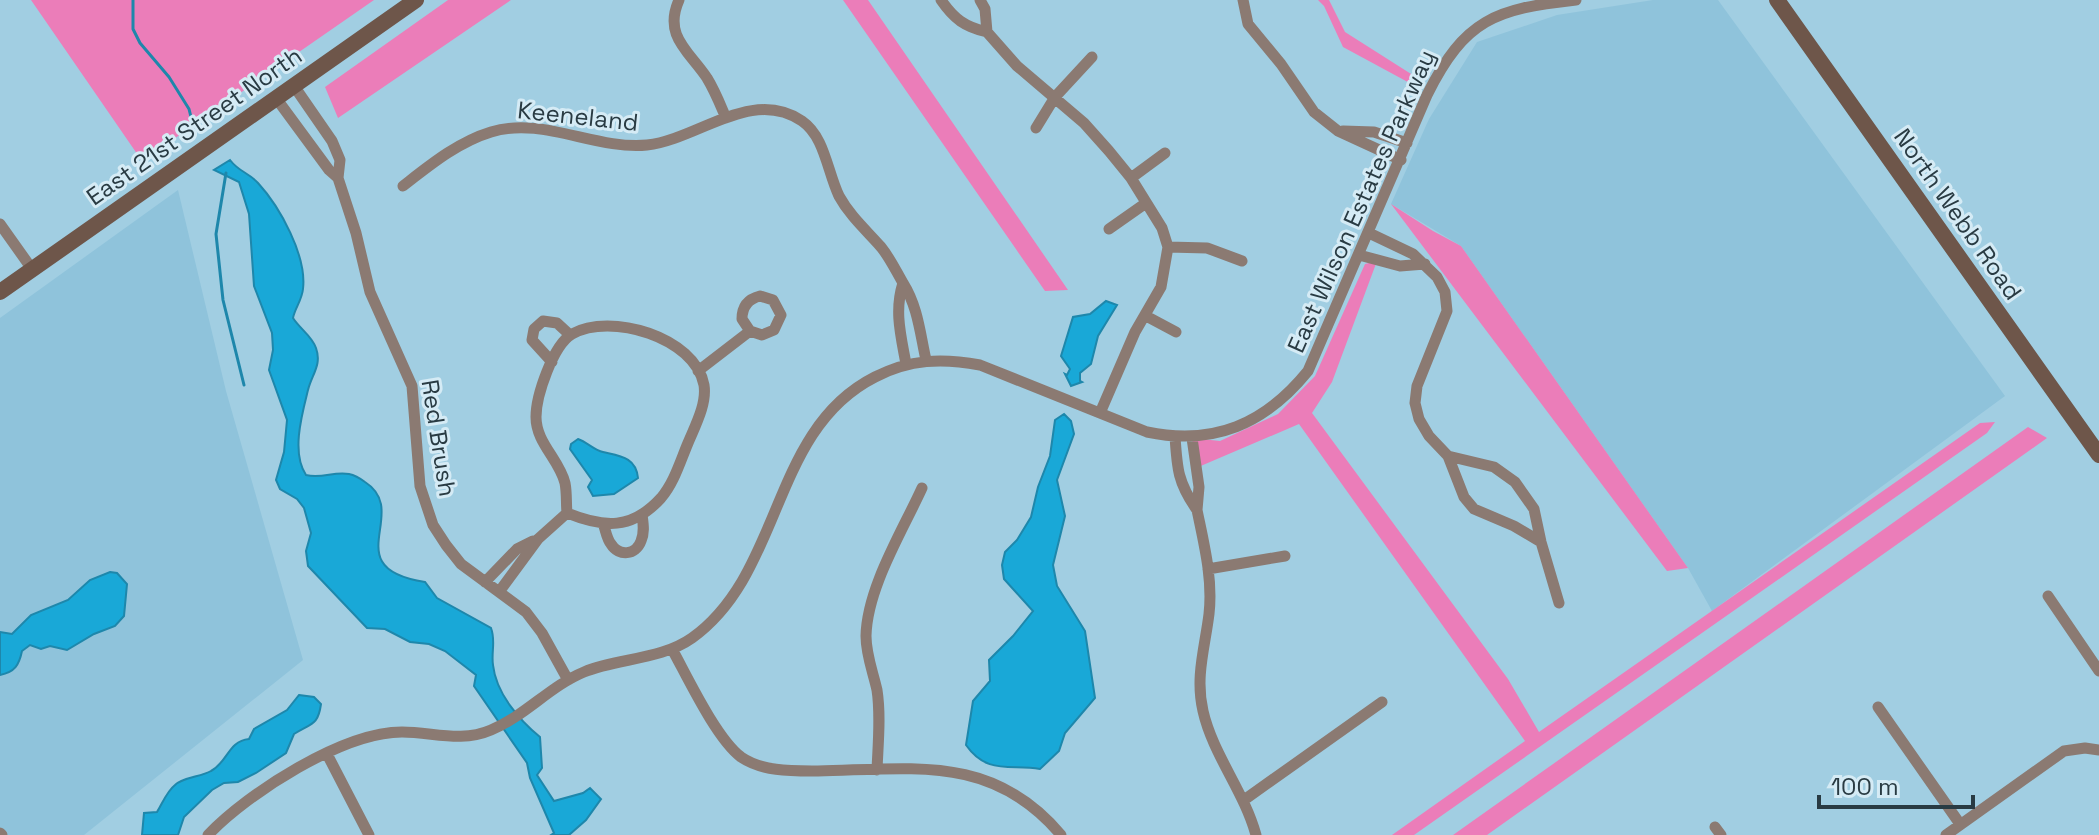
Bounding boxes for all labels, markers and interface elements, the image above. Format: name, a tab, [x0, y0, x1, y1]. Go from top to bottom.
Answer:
street label: East 21st Street North	[80, 40, 308, 212]
street label: East Wilson Estates Parkway	[1280, 45, 1442, 357]
street label: Keeneland	[516, 94, 640, 138]
street label: North Webb Road	[1887, 122, 2029, 306]
street label: Red Brush	[414, 377, 464, 499]
scale bar	[1819, 759, 1973, 809]
text: 100 m	[1831, 771, 1899, 802]

